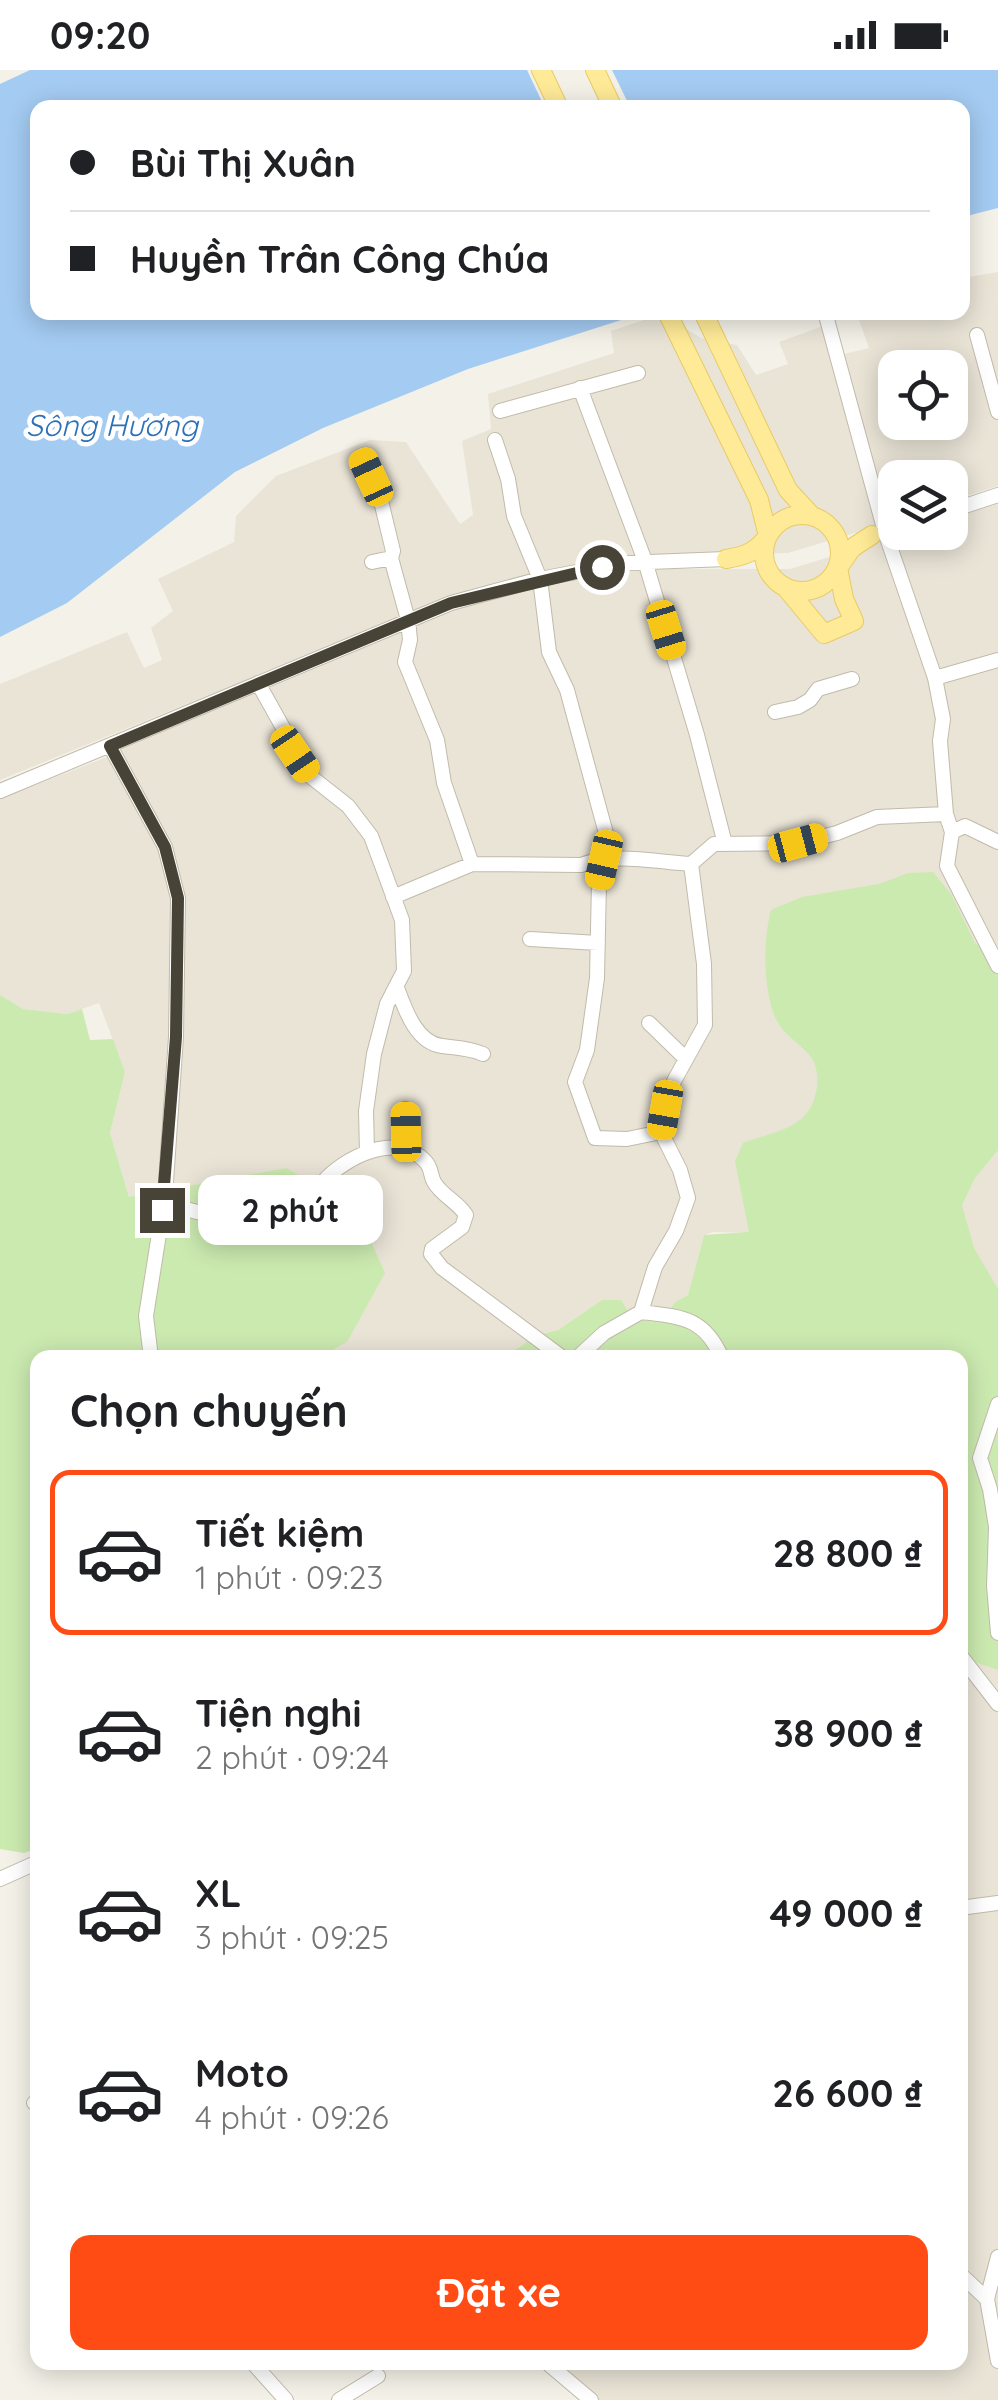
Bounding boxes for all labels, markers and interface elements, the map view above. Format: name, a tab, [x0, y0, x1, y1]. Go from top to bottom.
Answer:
text: 09:20	[50, 11, 150, 59]
text: Bùi Thị Xuân	[130, 139, 356, 187]
text: Huyền Trân Công Chúa	[130, 235, 549, 283]
map controls	[878, 350, 968, 550]
button: locate	[878, 350, 968, 440]
water label: Sông Hương	[26, 406, 200, 444]
car	[345, 443, 397, 511]
button: layers	[878, 460, 968, 550]
route start	[580, 545, 625, 590]
car	[643, 597, 689, 663]
car	[266, 721, 324, 787]
car	[765, 821, 831, 865]
car	[583, 827, 625, 893]
car	[645, 1078, 685, 1142]
car	[390, 1102, 422, 1162]
callout: 2 phút	[197, 1175, 382, 1245]
route end	[140, 1188, 185, 1233]
text: 2 phút	[242, 1190, 339, 1230]
text: Chọn chuyến	[70, 1382, 348, 1438]
icon: car	[75, 1508, 165, 1598]
text: Tiết kiệm	[195, 1509, 364, 1557]
text: 28 800 ₫	[773, 1529, 923, 1577]
text: 1 phút · 09:23	[195, 1557, 383, 1597]
icon: car	[75, 1688, 165, 1778]
text: Tiện nghi	[195, 1689, 362, 1737]
text: 38 900 ₫	[773, 1709, 923, 1757]
text: 2 phút · 09:24	[195, 1737, 389, 1777]
icon: car	[75, 1868, 165, 1958]
text: XL	[195, 1869, 241, 1917]
text: 49 000 ₫	[769, 1889, 923, 1937]
text: 3 phút · 09:25	[195, 1917, 389, 1957]
icon: car	[75, 2048, 165, 2138]
text: Moto	[195, 2049, 289, 2097]
text: 26 600 ₫	[772, 2069, 923, 2117]
text: 4 phút · 09:26	[195, 2097, 389, 2137]
button: Đặt xe	[70, 2235, 928, 2350]

